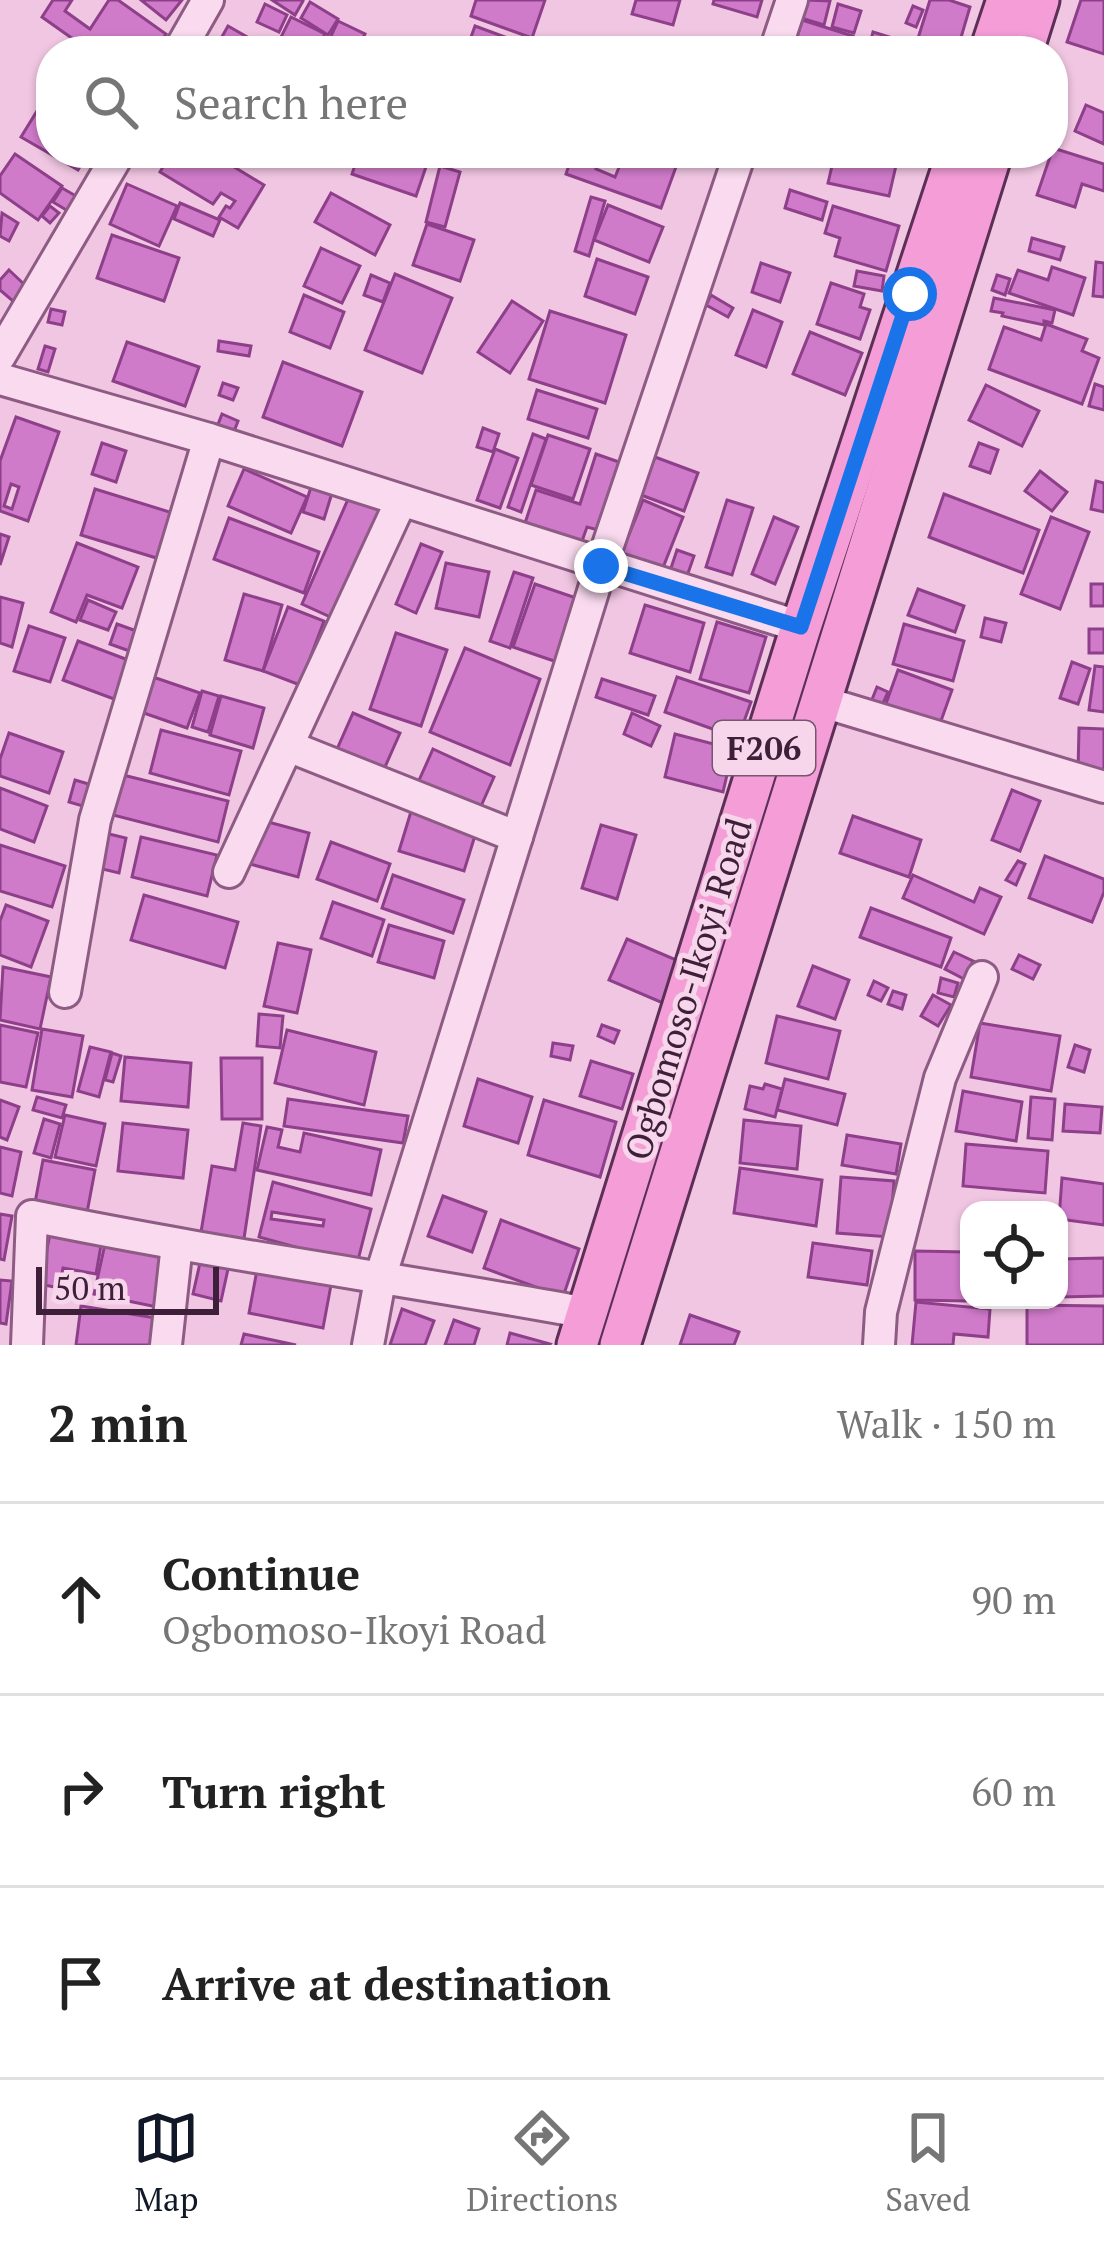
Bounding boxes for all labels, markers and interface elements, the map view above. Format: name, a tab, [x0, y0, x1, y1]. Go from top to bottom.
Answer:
search box	[36, 36, 1068, 168]
icon: search	[78, 69, 144, 135]
text: Search here	[174, 72, 408, 132]
route start	[883, 267, 937, 321]
route end	[574, 539, 628, 593]
road number: F206	[713, 721, 815, 775]
street label: Ogbomoso-Ikoyi Road	[613, 812, 762, 1165]
map controls	[960, 1201, 1068, 1309]
button: locate	[960, 1201, 1068, 1309]
scale bar	[36, 1261, 219, 1314]
text: 50 m	[54, 1266, 126, 1309]
text: 2 min	[48, 1389, 188, 1457]
text: Walk · 150 m	[837, 1397, 1056, 1449]
text: Continue	[162, 1543, 360, 1603]
icon: ahead	[48, 1566, 114, 1632]
text: 90 m	[971, 1573, 1056, 1625]
text: Ogbomoso-Ikoyi Road	[162, 1603, 547, 1655]
icon: right	[48, 1758, 114, 1824]
text: Turn right	[162, 1761, 386, 1821]
text: 60 m	[971, 1765, 1056, 1817]
icon: arrive	[48, 1950, 114, 2016]
text: Arrive at destination	[162, 1953, 611, 2013]
tab: Map	[133, 2105, 199, 2220]
tab: Directions	[466, 2105, 618, 2220]
tab: Saved	[885, 2105, 971, 2220]

